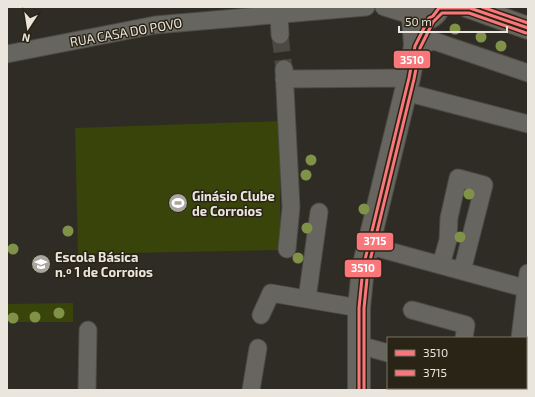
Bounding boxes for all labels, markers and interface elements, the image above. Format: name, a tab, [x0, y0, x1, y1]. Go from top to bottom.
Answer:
north arrow	[8, 8, 48, 48]
scale bar	[399, 8, 507, 34]
street label: RUA CASA DO POVO	[69, 14, 183, 50]
text: 50 m	[405, 14, 432, 28]
text: N	[21, 31, 31, 45]
line badge: 3510	[393, 50, 431, 69]
text: 3510	[400, 53, 424, 66]
place label: Ginásio Clube de Corroios	[192, 188, 275, 219]
sports icon: Ginásio Clube de Corroios	[167, 192, 189, 214]
line badge: 3715	[356, 232, 394, 251]
text: 3715	[364, 234, 386, 247]
place label: Escola Básica n.º 1 de Corroios	[55, 249, 153, 280]
school or university icon: Escola Básica n.º 1 de Corroios	[30, 253, 52, 275]
line badge: 3510	[344, 259, 382, 278]
text: 3510	[351, 261, 375, 274]
legend	[387, 337, 527, 389]
text: 3510	[423, 345, 448, 359]
text: 3715	[423, 365, 447, 379]

